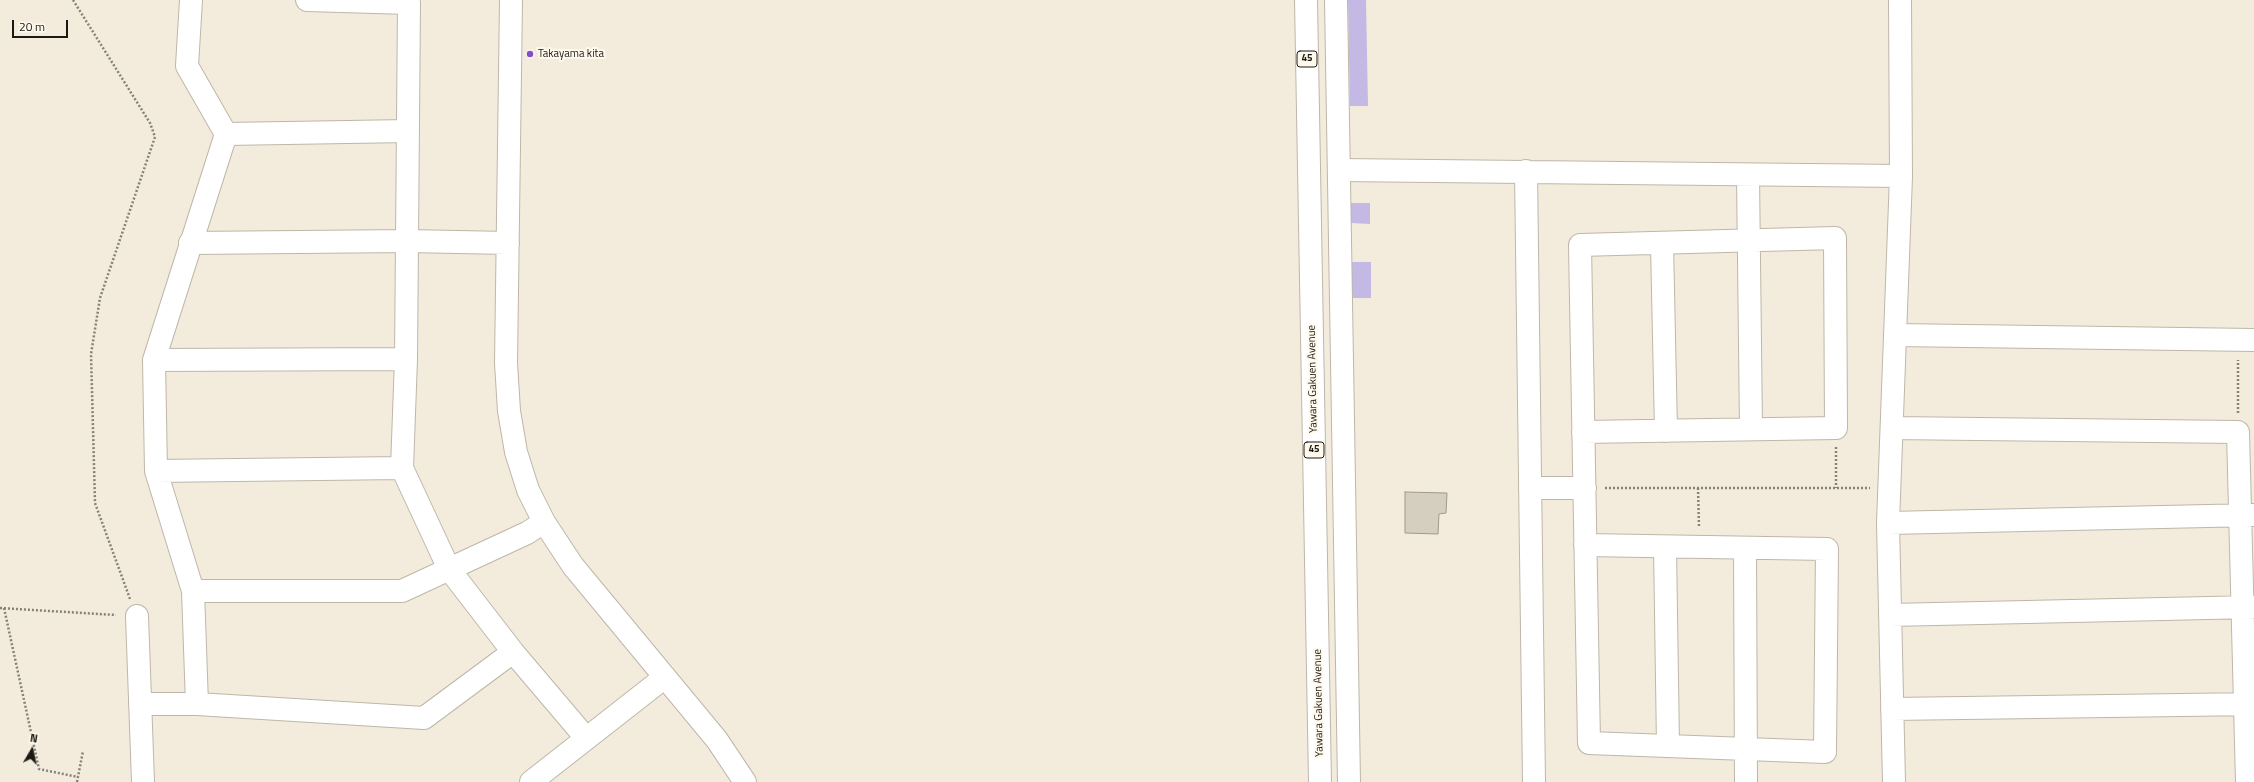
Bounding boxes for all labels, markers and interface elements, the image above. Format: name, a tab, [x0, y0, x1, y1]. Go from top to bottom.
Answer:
scale bar	[14, 12, 70, 38]
text: 20 m	[19, 17, 45, 36]
place label: Takayama kita	[538, 47, 604, 61]
marker: Takayama kita	[525, 49, 535, 59]
road number: 45	[1297, 51, 1317, 67]
street label: Yawara Gakuen Avenue	[1305, 325, 1321, 433]
road number: 45	[1304, 442, 1324, 458]
street label: Yawara Gakuen Avenue	[1311, 649, 1327, 757]
north arrow	[12, 730, 52, 770]
text: N	[29, 730, 39, 747]

